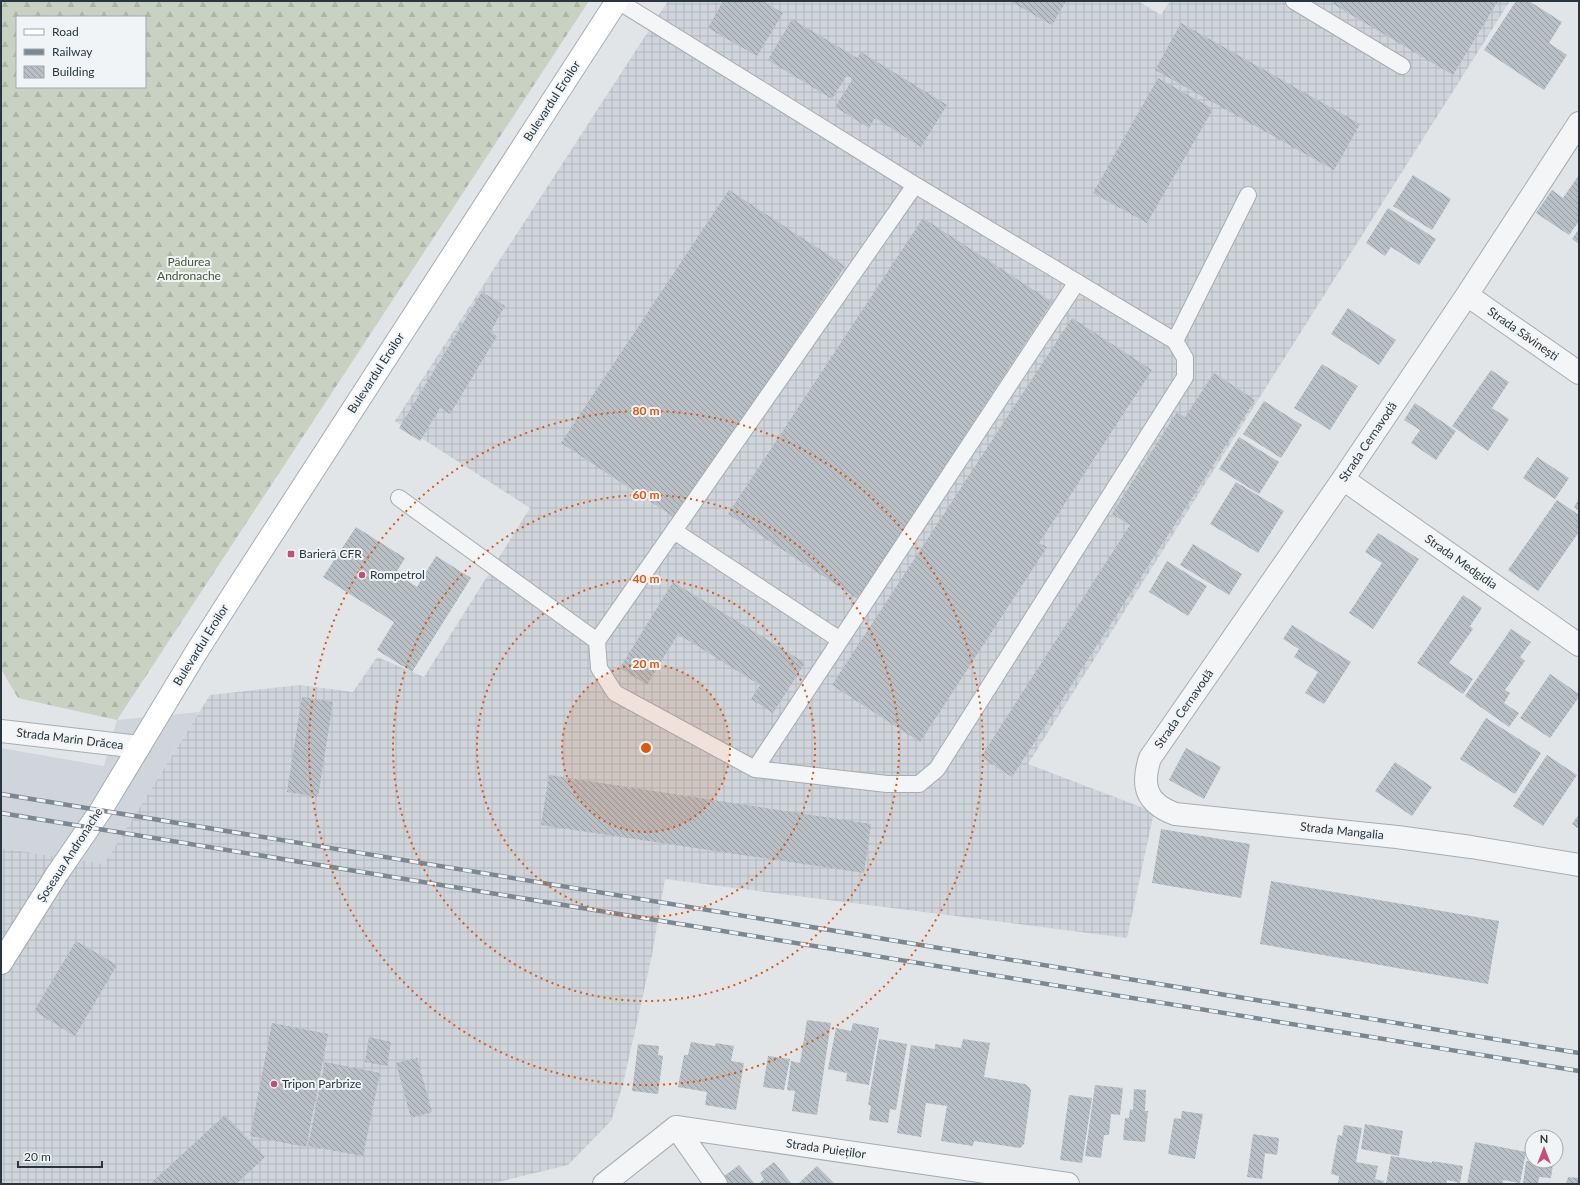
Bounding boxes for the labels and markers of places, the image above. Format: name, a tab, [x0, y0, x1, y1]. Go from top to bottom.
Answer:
place label: Barieră CFR	[299, 546, 362, 561]
marker: Barieră CFR	[286, 549, 296, 559]
place label: Rompetrol	[370, 567, 425, 582]
marker: Rompetrol	[357, 570, 367, 580]
centre of rings	[639, 741, 653, 755]
place label: Tripon Parbrize	[282, 1076, 361, 1091]
marker: Tripon Parbrize	[269, 1079, 279, 1089]

